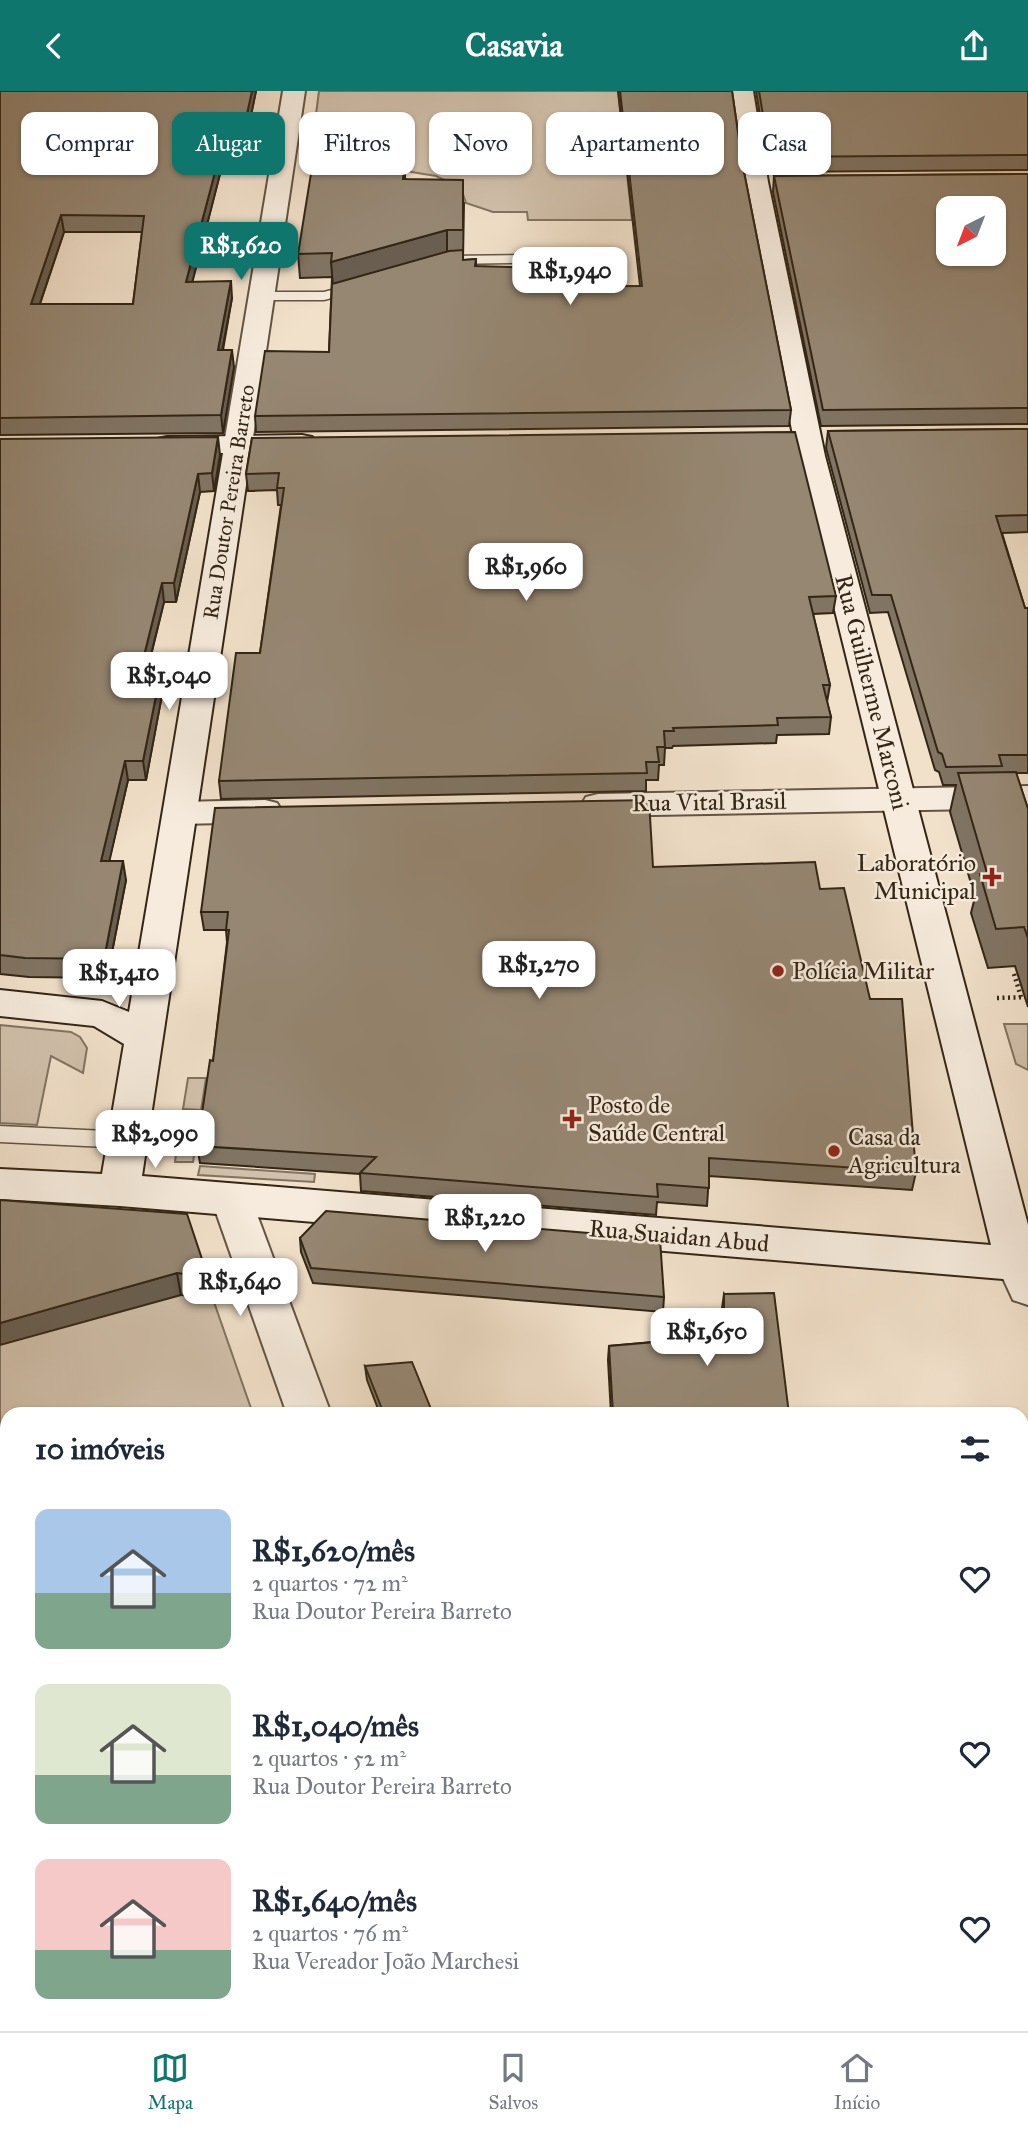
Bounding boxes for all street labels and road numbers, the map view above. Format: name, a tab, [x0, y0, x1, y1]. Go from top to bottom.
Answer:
street label: Rua Doutor Pereira Barreto	[198, 383, 260, 621]
street label: Rua Guilherme Marconi	[828, 571, 916, 813]
street label: Rua Vital Brasil	[631, 786, 787, 818]
street label: Rua Suaidan Abud	[588, 1213, 770, 1259]

